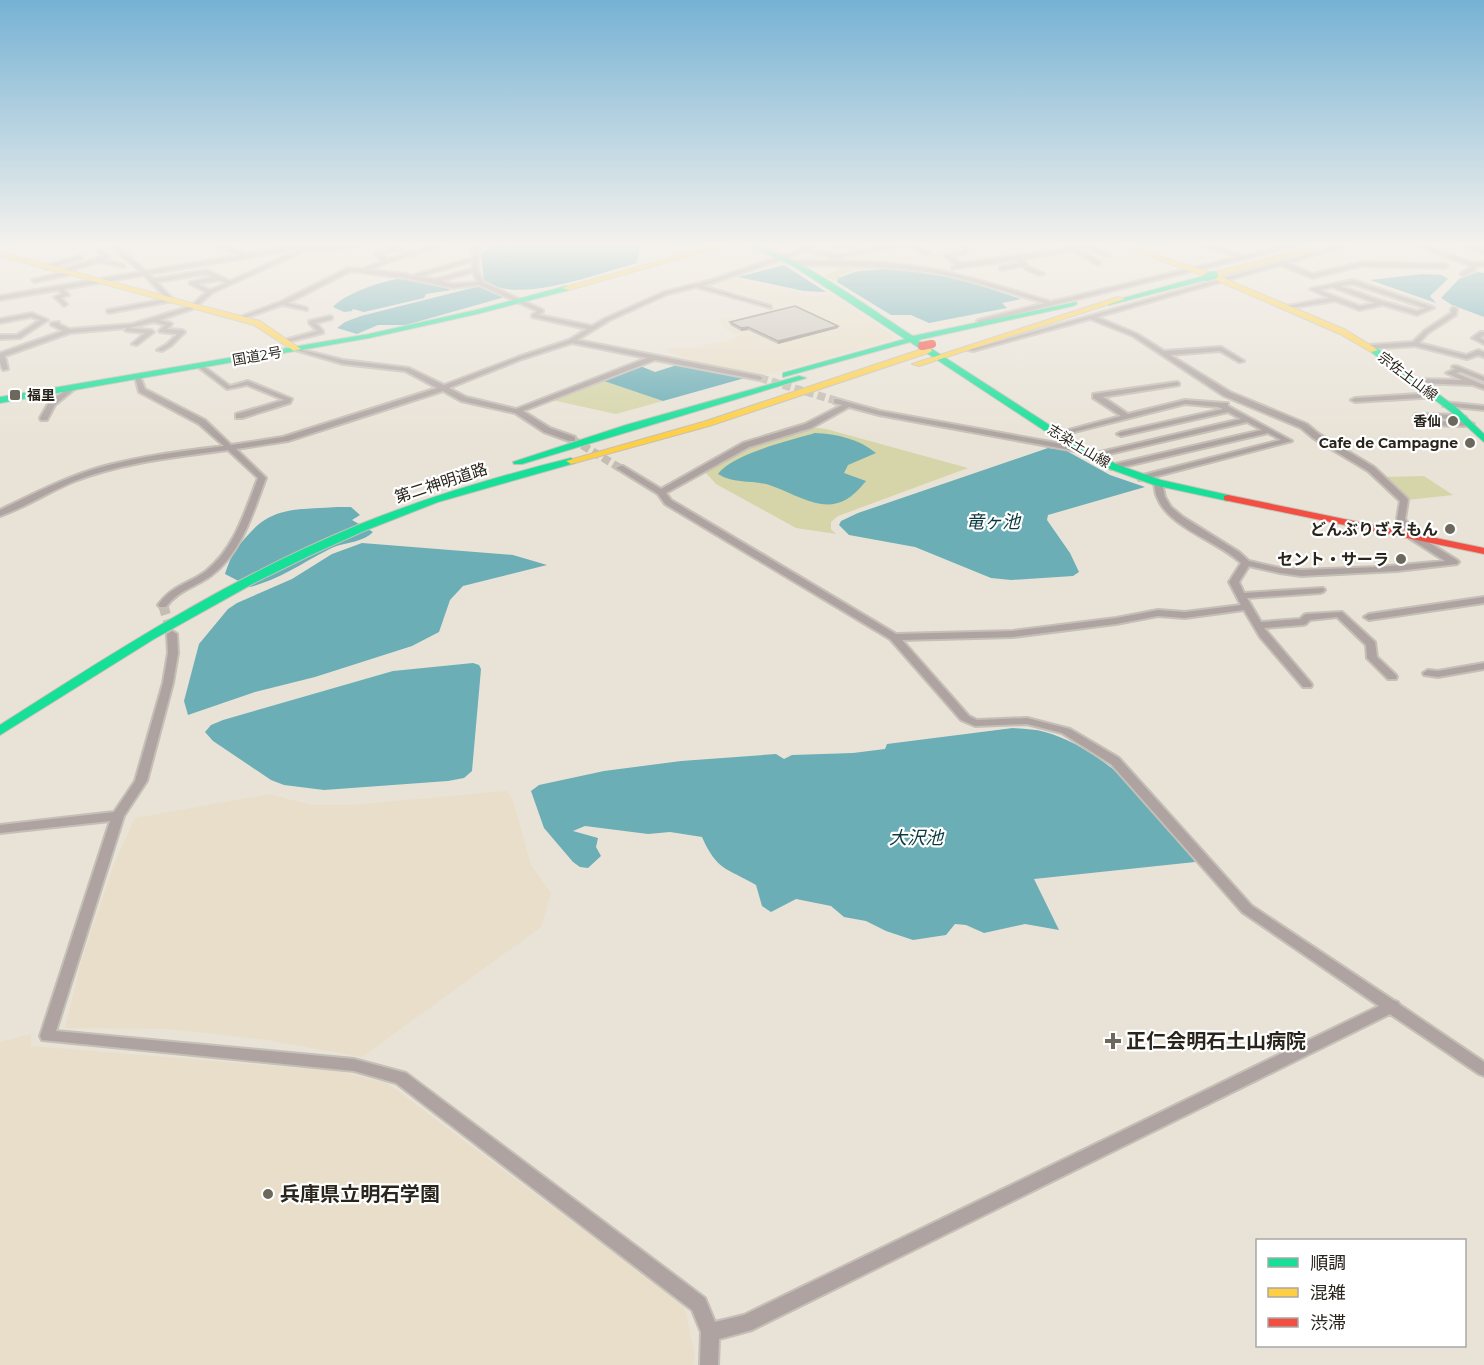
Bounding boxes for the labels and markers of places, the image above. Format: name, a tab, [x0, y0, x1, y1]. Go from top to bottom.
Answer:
place label: 福里	[27, 386, 55, 404]
marker: 福里	[8, 388, 22, 402]
place label: 香仙	[1413, 412, 1441, 430]
marker: 香仙	[1446, 414, 1460, 428]
place label: Cafe de Campagne	[1319, 434, 1458, 452]
marker: Cafe de Campagne	[1463, 436, 1477, 450]
place label: どんぶりざえもん	[1310, 520, 1438, 539]
marker: どんぶりざえもん	[1443, 522, 1457, 536]
place label: セント・サーラ	[1277, 550, 1389, 569]
marker: セント・サーラ	[1394, 552, 1408, 566]
place label: 正仁会明石土山病院	[1126, 1029, 1306, 1053]
marker: 正仁会明石土山病院	[1104, 1032, 1122, 1050]
place label: 兵庫県立明石学園	[280, 1182, 440, 1206]
marker: 兵庫県立明石学園	[261, 1187, 275, 1201]

